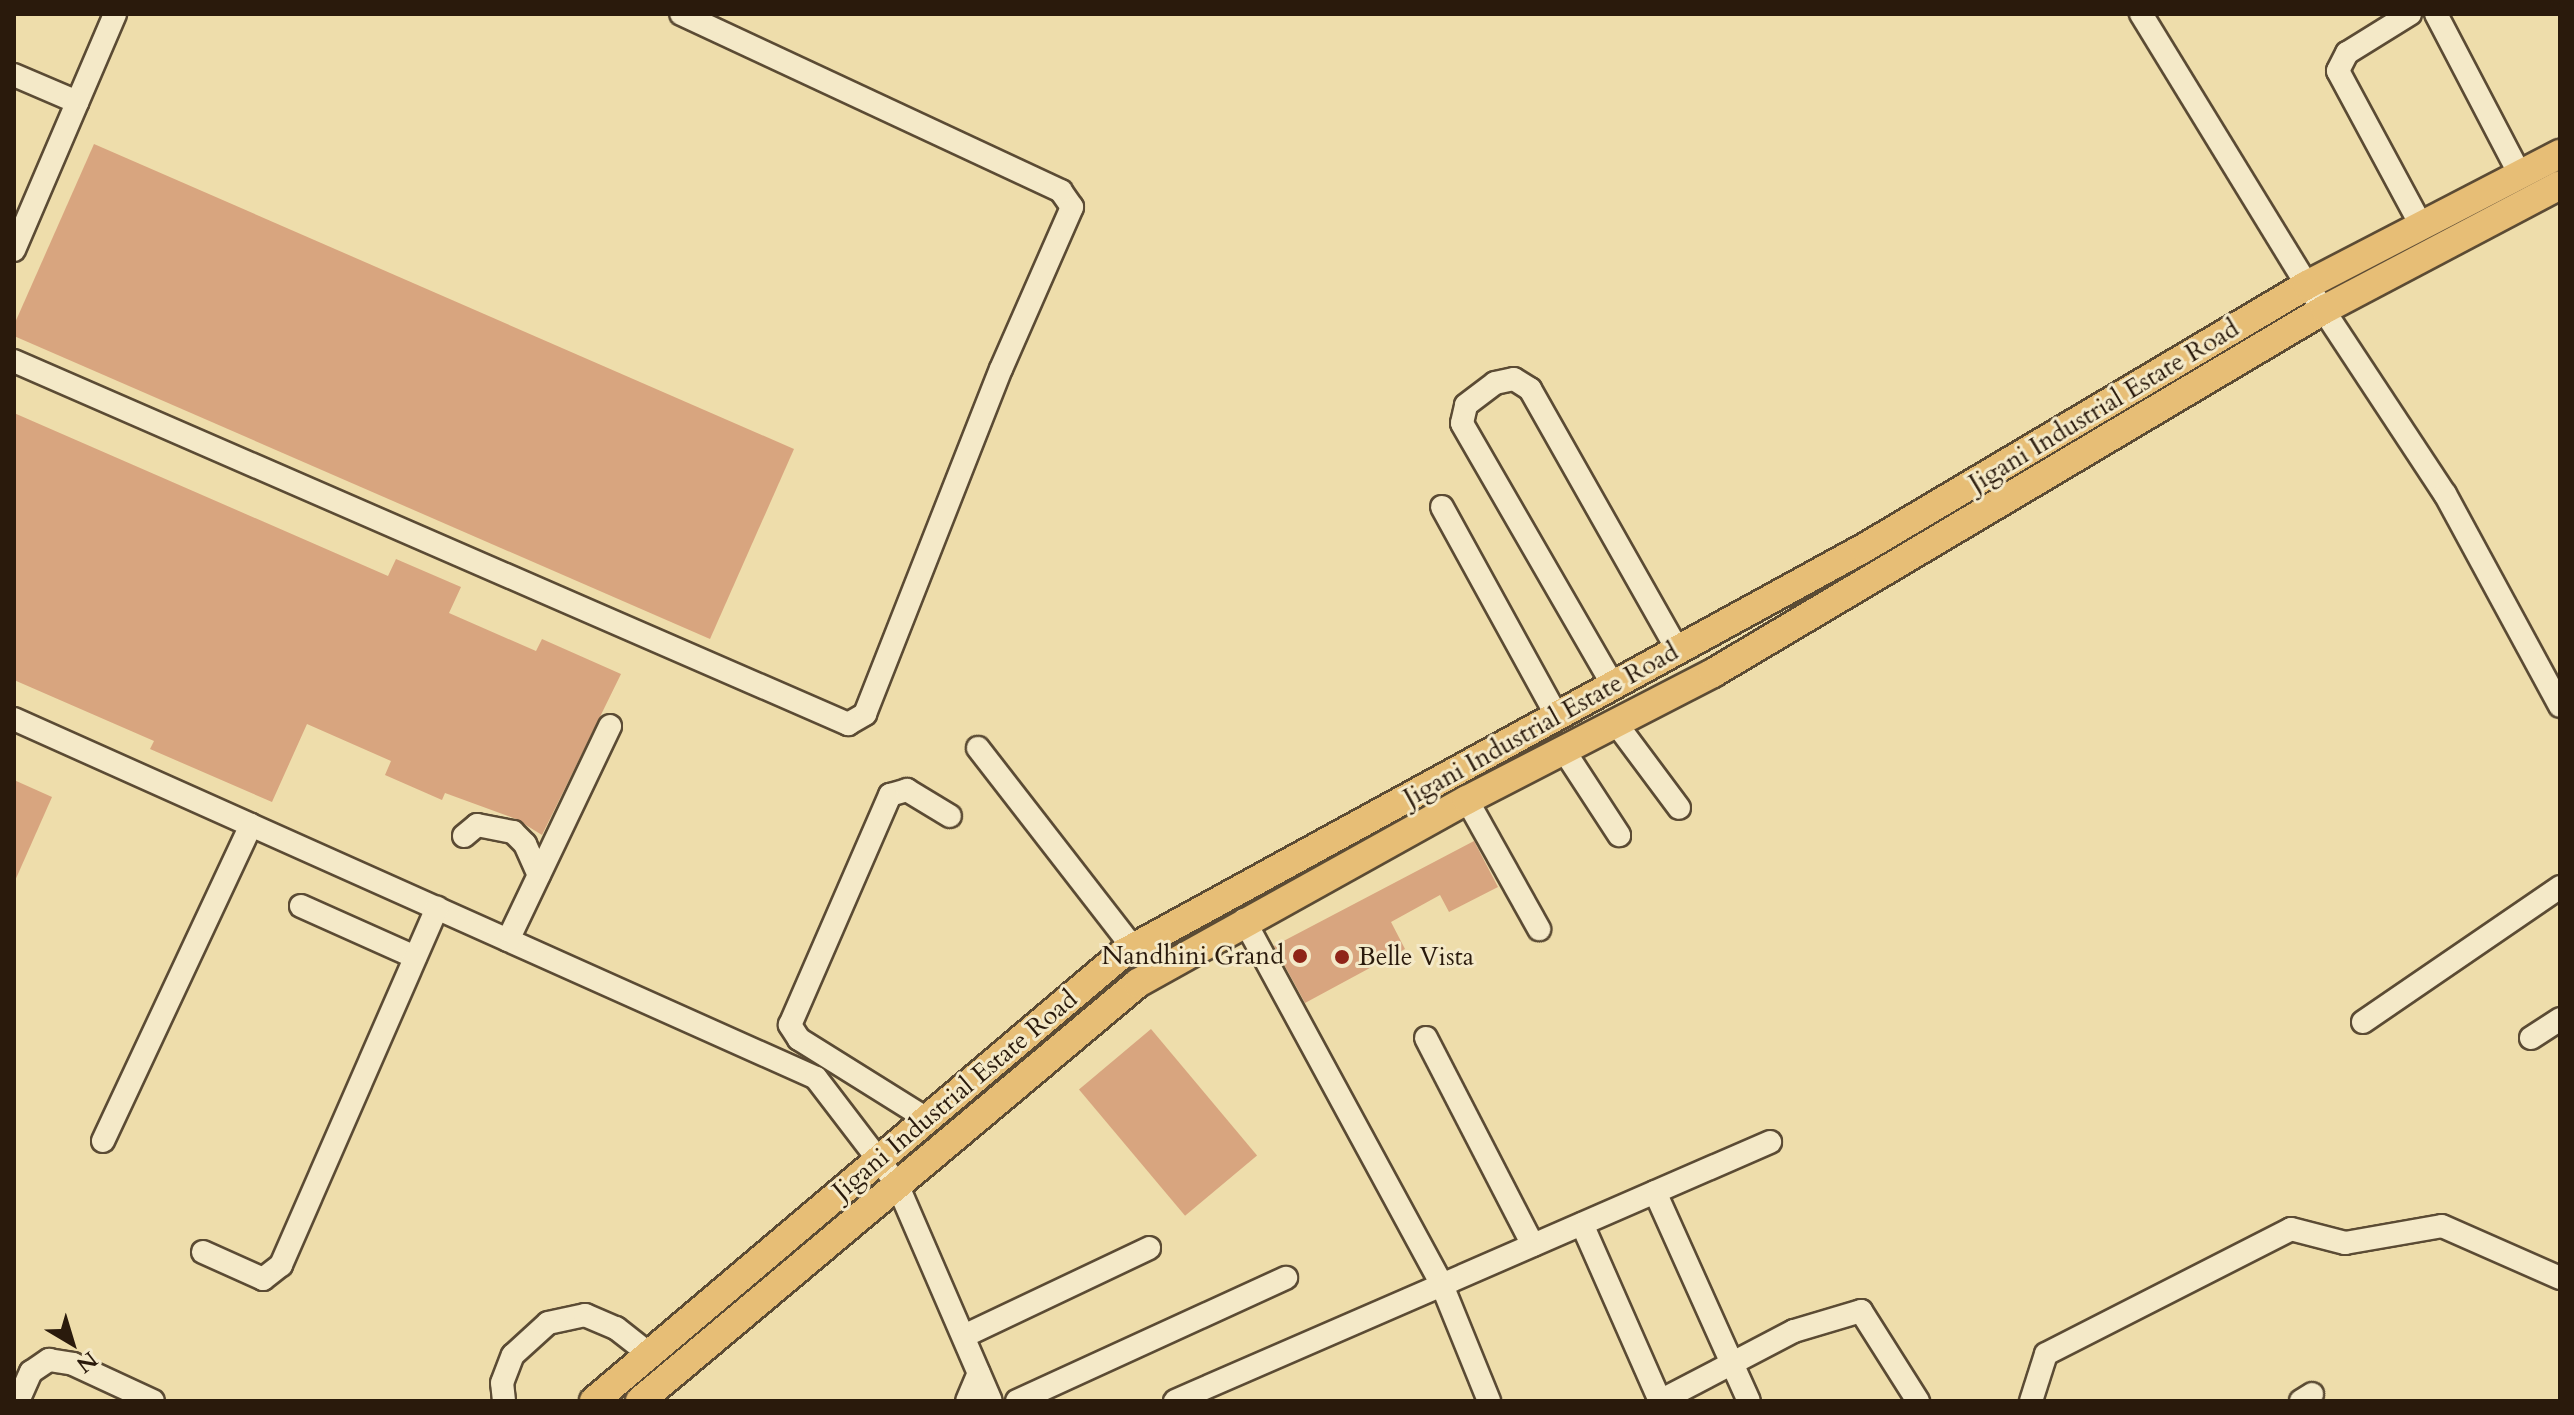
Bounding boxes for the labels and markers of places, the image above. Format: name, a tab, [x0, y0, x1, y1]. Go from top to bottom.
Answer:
place label: Nandhini Grand	[1101, 940, 1284, 972]
place label: Belle Vista	[1358, 941, 1474, 973]
marker: Nandhini Grand	[1291, 947, 1309, 965]
marker: Belle Vista	[1333, 948, 1351, 966]

